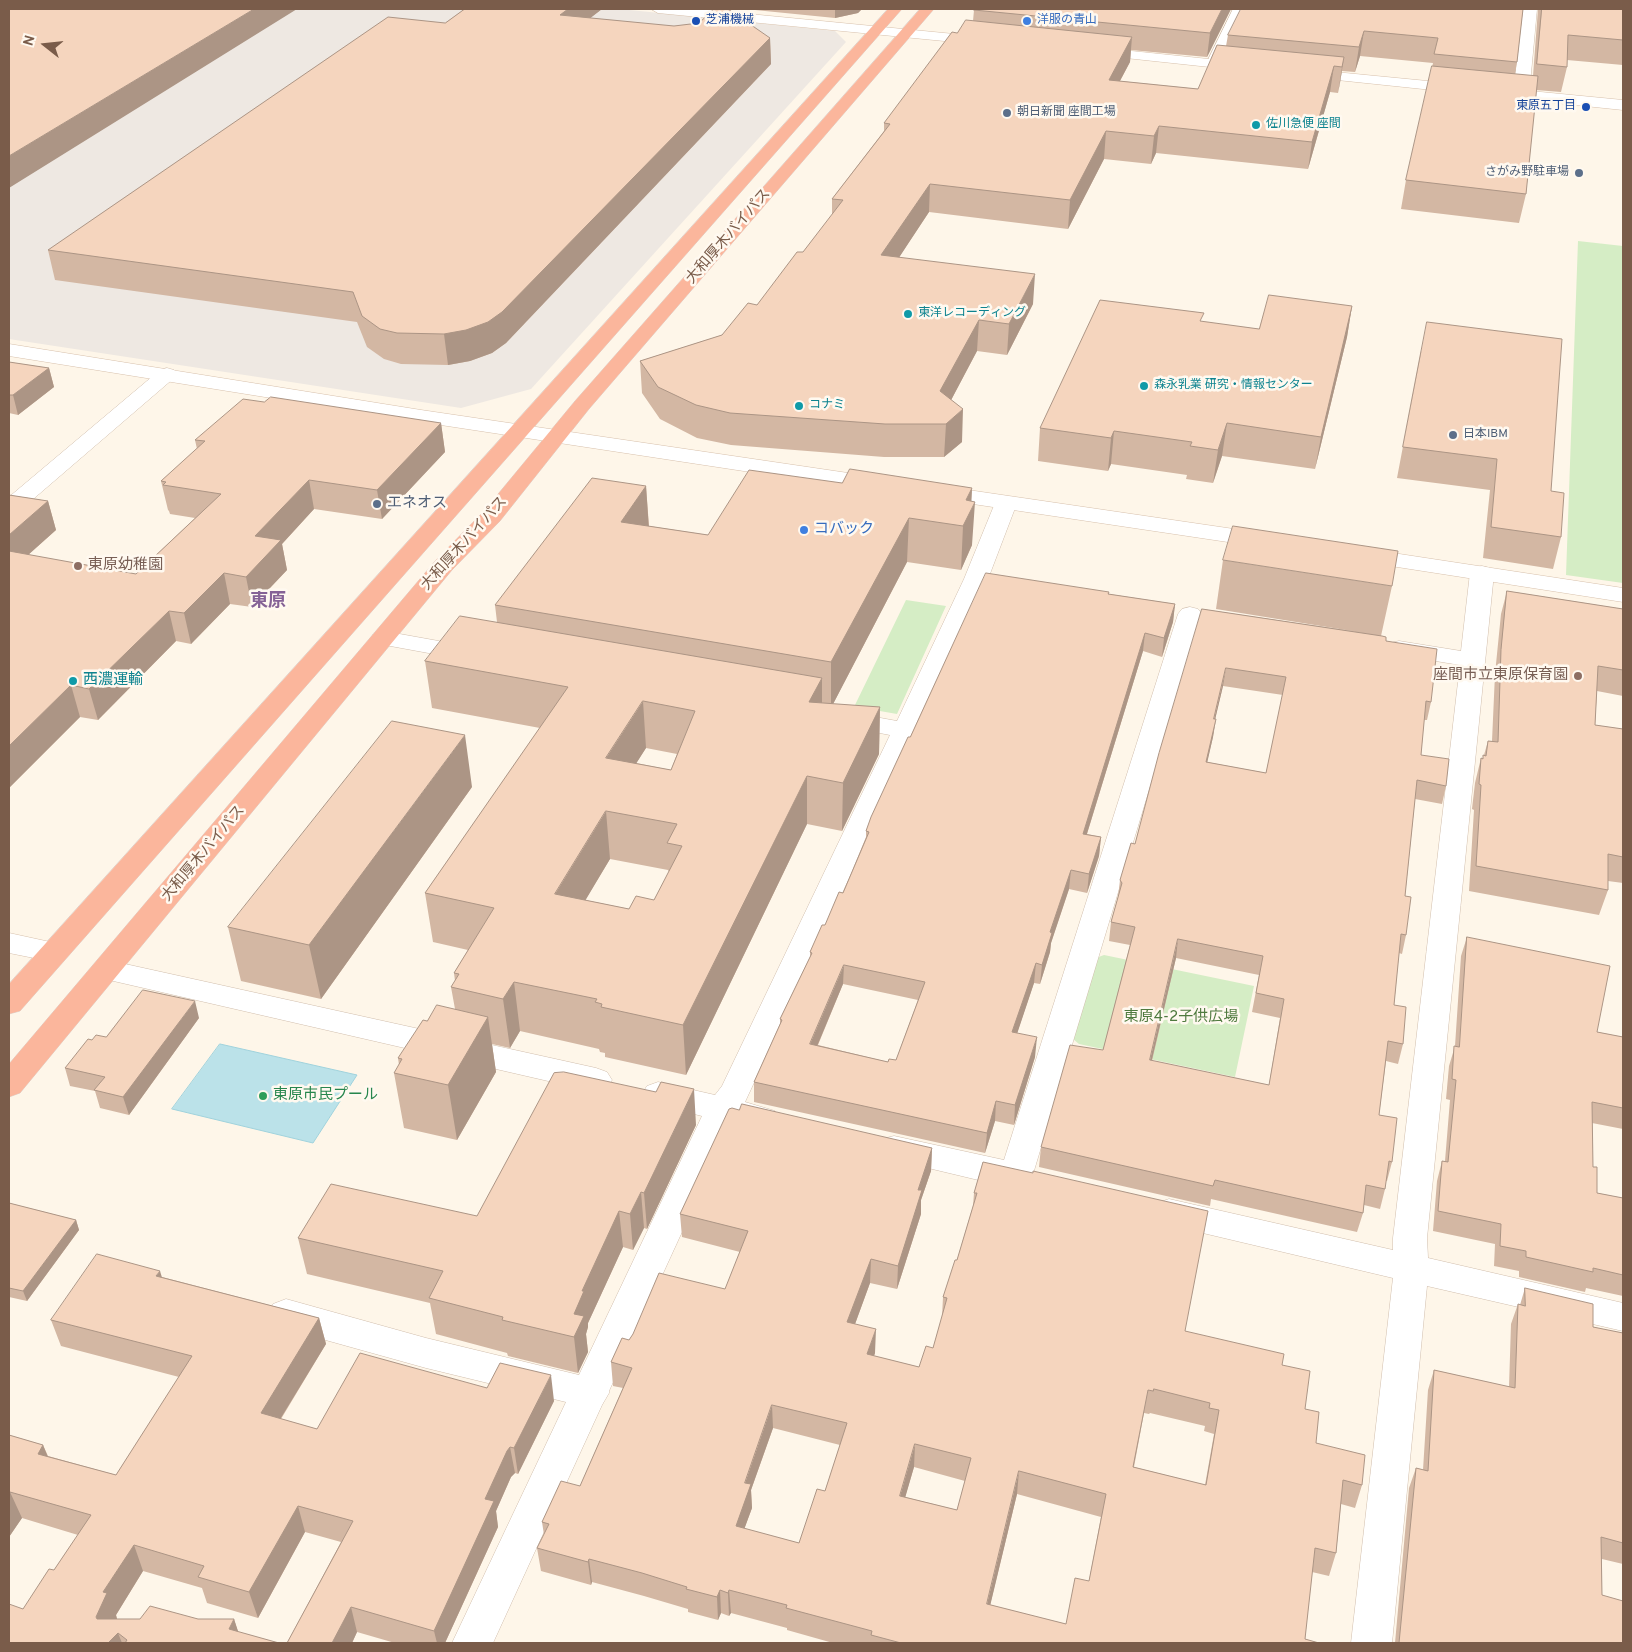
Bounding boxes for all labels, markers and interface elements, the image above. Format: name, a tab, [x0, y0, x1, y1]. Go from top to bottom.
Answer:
place label: 芝浦機械	[706, 14, 754, 28]
place label: 洋服の青山	[1037, 14, 1097, 28]
marker: 芝浦機械	[690, 15, 702, 27]
marker: 洋服の青山	[1021, 15, 1033, 27]
north arrow	[20, 20, 70, 70]
text: N	[21, 34, 40, 48]
place label: 東原五丁目	[1516, 100, 1576, 114]
marker: 東原五丁目	[1580, 101, 1592, 113]
place label: 朝日新聞 座間工場	[1017, 106, 1116, 120]
marker: 朝日新聞 座間工場	[1001, 107, 1013, 119]
place label: 佐川急便 座間	[1266, 118, 1341, 132]
marker: 佐川急便 座間	[1250, 119, 1262, 131]
place label: さがみ野駐車場	[1485, 166, 1569, 180]
marker: さがみ野駐車場	[1573, 167, 1585, 179]
street label: 大和厚木バイパス	[683, 186, 775, 288]
place label: 東洋レコーディング	[918, 307, 1026, 321]
marker: 東洋レコーディング	[902, 308, 914, 320]
place label: 森永乳業 研究・情報センター	[1154, 379, 1313, 393]
marker: 森永乳業 研究・情報センター	[1138, 380, 1150, 392]
place label: コナミ	[809, 399, 845, 413]
marker: コナミ	[793, 400, 805, 412]
place label: 日本IBM	[1463, 428, 1508, 442]
marker: 日本IBM	[1447, 429, 1459, 441]
street label: 大和厚木バイパス	[418, 493, 512, 595]
place label: エネオス	[387, 495, 447, 513]
marker: エネオス	[371, 498, 383, 510]
place label: コバック	[814, 521, 874, 539]
marker: コバック	[798, 524, 810, 536]
place label: 東原幼稚園	[88, 557, 163, 575]
marker: 東原幼稚園	[72, 560, 84, 572]
district label: 東原	[250, 591, 286, 613]
place label: 座間市立東原保育園	[1433, 667, 1568, 685]
marker: 座間市立東原保育園	[1572, 670, 1584, 682]
place label: 西濃運輸	[83, 672, 143, 690]
marker: 西濃運輸	[67, 675, 79, 687]
street label: 大和厚木バイパス	[159, 802, 249, 906]
park label: 東原4-2子供広場	[1124, 1009, 1238, 1027]
place label: 東原市民プール	[273, 1087, 378, 1105]
marker: 東原市民プール	[257, 1090, 269, 1102]

